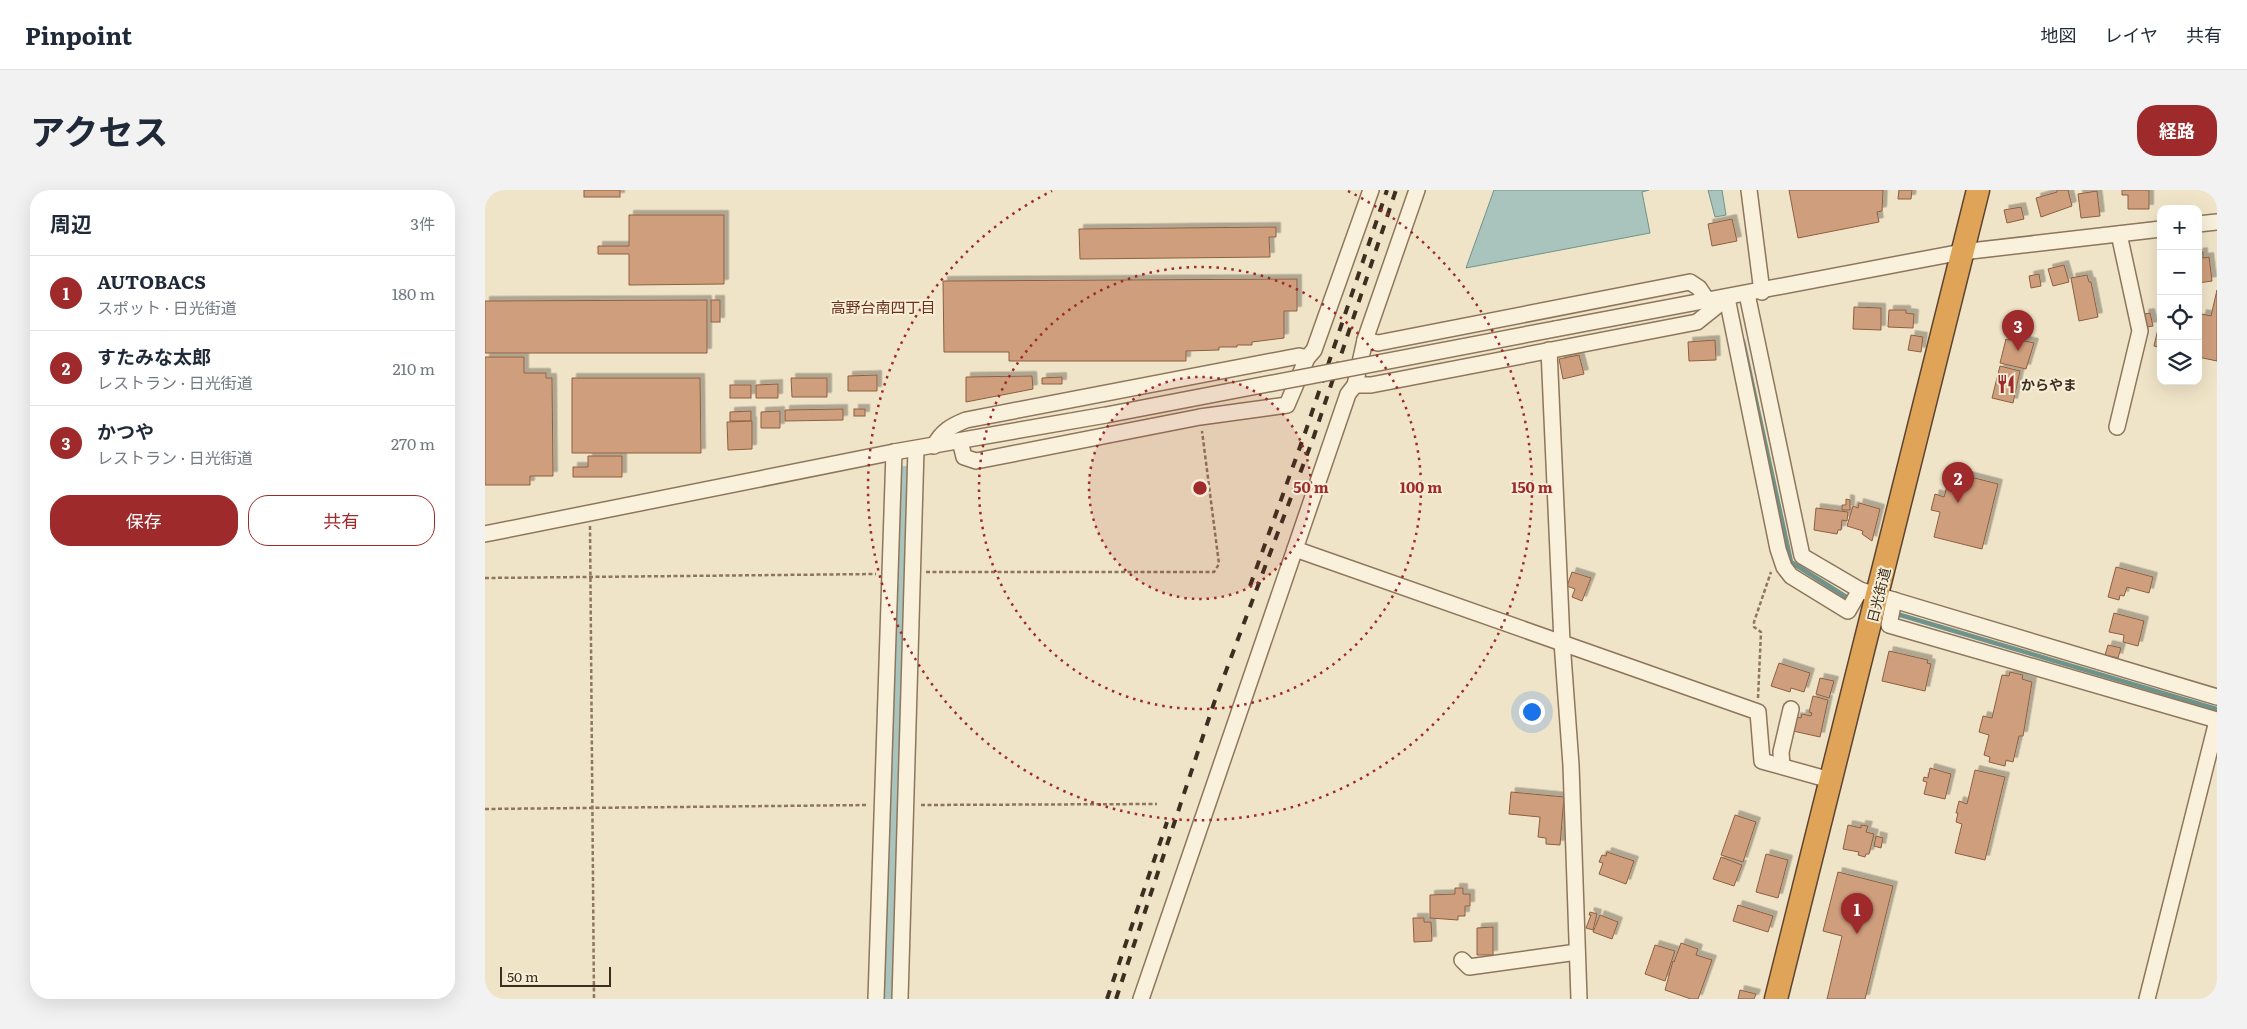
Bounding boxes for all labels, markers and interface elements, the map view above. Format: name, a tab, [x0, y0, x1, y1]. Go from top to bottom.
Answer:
text: Pinpoint	[25, 17, 132, 52]
text: 地図	[2041, 21, 2077, 48]
text: レイヤ	[2105, 21, 2158, 48]
text: 共有	[2186, 21, 2222, 48]
text: アクセス	[30, 104, 168, 156]
button: 経路	[2137, 105, 2217, 156]
map controls	[2157, 205, 2202, 385]
button: +	[2157, 205, 2202, 250]
text: 周辺	[50, 207, 92, 238]
text: 3件	[410, 211, 435, 235]
button: −	[2157, 250, 2202, 295]
text: AUTOBACS	[97, 267, 206, 295]
text: 1	[63, 281, 69, 305]
text: 180 m	[392, 281, 435, 305]
text: スポット · 日光街道	[97, 295, 237, 319]
district label: 高野台南四丁目	[830, 295, 936, 318]
button: locate	[2157, 295, 2202, 340]
pin: 3	[2002, 310, 2034, 351]
button: layers	[2157, 340, 2202, 385]
text: すたみな太郎	[97, 342, 211, 370]
text: 2	[62, 356, 70, 380]
text: 210 m	[392, 356, 435, 380]
text: レストラン · 日光街道	[97, 370, 253, 394]
restaurant icon: からやま	[1995, 373, 2017, 395]
place label: からやま	[2021, 374, 2077, 394]
text: かつや	[97, 417, 154, 445]
text: 3	[62, 431, 70, 455]
text: 270 m	[391, 431, 435, 455]
text: レストラン · 日光街道	[97, 445, 253, 469]
pin: 2	[1942, 462, 1974, 503]
text: 50 m	[1293, 475, 1329, 498]
text: 100 m	[1400, 475, 1442, 498]
text: 150 m	[1511, 475, 1553, 498]
centre of rings	[1191, 479, 1209, 497]
button: 保存	[50, 495, 238, 546]
button: 共有	[248, 495, 435, 546]
street label: 日光街道	[1862, 565, 1894, 625]
your location	[1519, 699, 1545, 725]
pin: 1	[1841, 893, 1873, 934]
scale bar	[500, 964, 611, 987]
text: 50 m	[507, 966, 539, 986]

